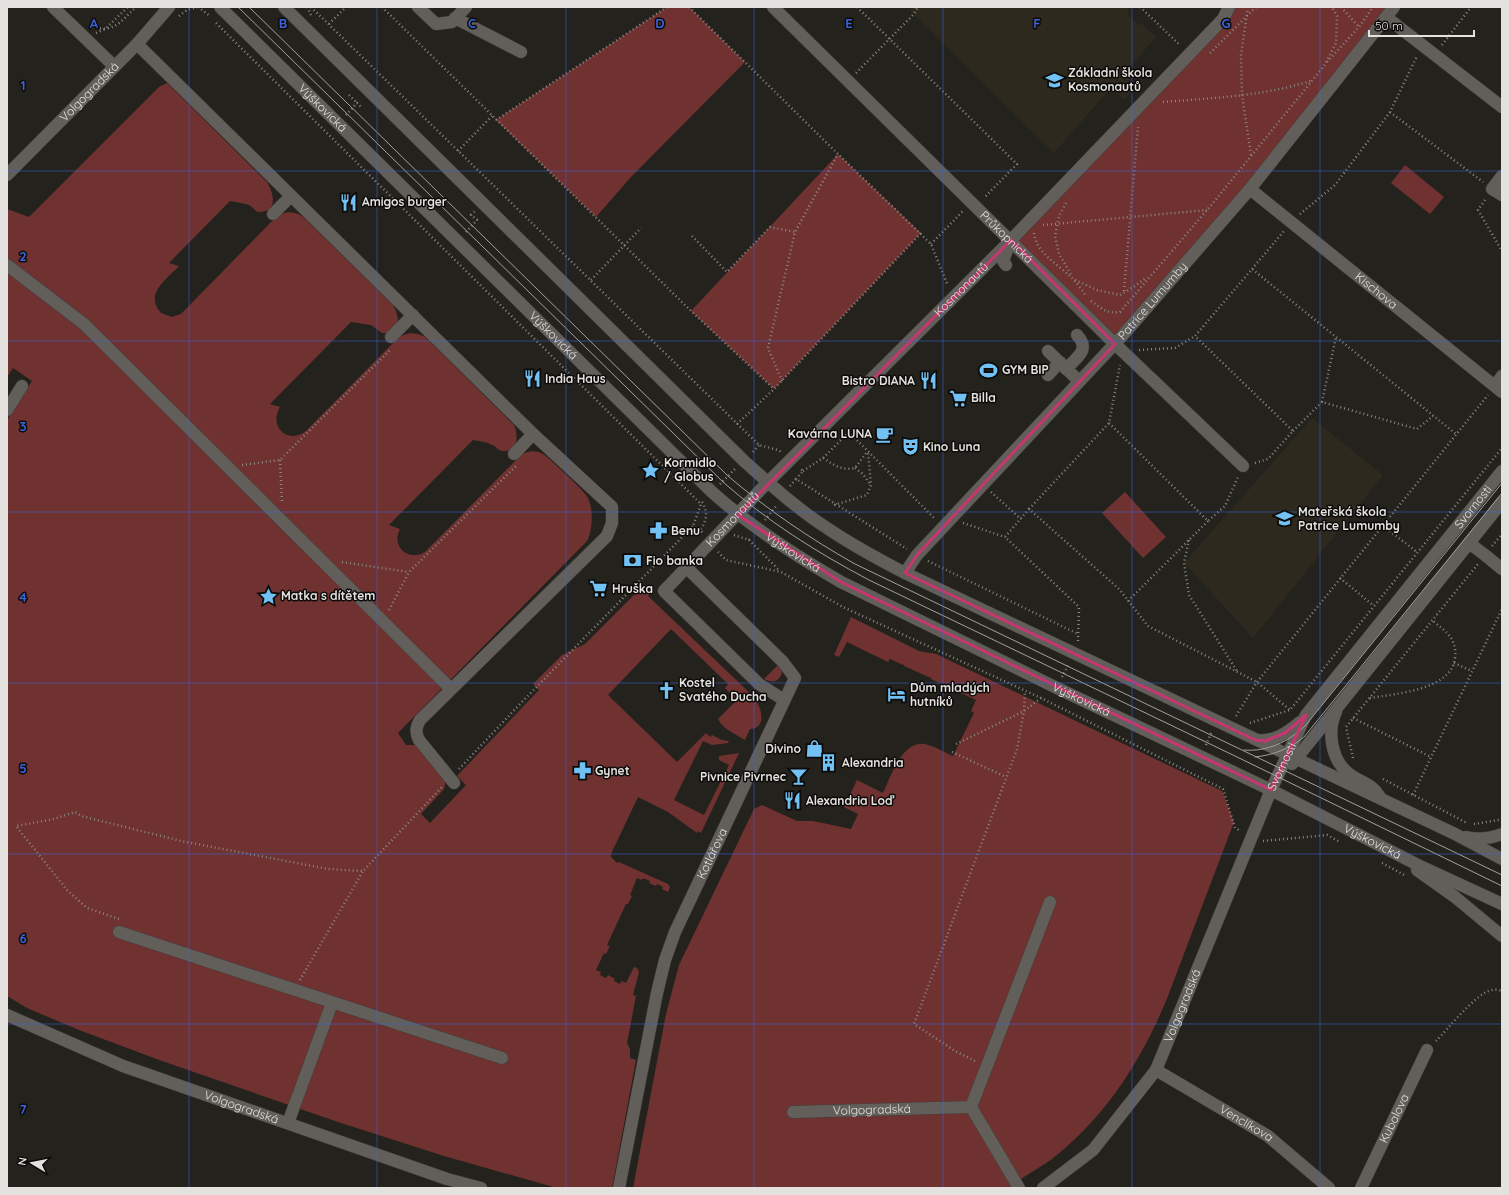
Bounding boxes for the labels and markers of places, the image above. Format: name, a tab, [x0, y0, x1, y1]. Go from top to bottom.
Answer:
place label: Základní škola Kosmonautů	[1068, 65, 1152, 94]
school or university icon: Základní škola Kosmonautů	[1045, 70, 1065, 90]
restaurant icon: Amigos burger	[339, 192, 359, 212]
place label: Amigos burger	[362, 194, 447, 209]
sports icon: GYM BIP	[979, 360, 999, 380]
place label: GYM BIP	[1002, 362, 1049, 377]
restaurant icon: India Haus	[522, 369, 542, 389]
place label: India Haus	[545, 371, 606, 386]
restaurant icon: Bistro DIANA	[918, 371, 938, 391]
place label: Bistro DIANA	[842, 373, 915, 388]
supermarket icon: Billa	[948, 388, 968, 408]
place label: Billa	[971, 390, 996, 405]
cafe icon: Kavárna LUNA	[875, 424, 895, 444]
place label: Kavárna LUNA	[788, 426, 872, 441]
theatre icon: Kino Luna	[900, 437, 920, 457]
place label: Kino Luna	[923, 439, 980, 454]
place label: Kormidlo / Globus	[664, 455, 717, 484]
place icon: Kormidlo / Globus	[641, 460, 661, 480]
place label: Mateřská škola Patrice Lumumby	[1298, 504, 1400, 533]
school or university icon: Mateřská škola Patrice Lumumby	[1275, 509, 1295, 529]
pharmacy icon: Benu	[648, 521, 668, 541]
place label: Benu	[671, 523, 700, 538]
bank icon: Fio banka	[623, 551, 643, 571]
place label: Fio banka	[646, 553, 703, 568]
supermarket icon: Hruška	[589, 579, 609, 599]
place label: Hruška	[612, 581, 653, 596]
place icon: Matka s dítětem	[258, 586, 278, 606]
place label: Matka s dítětem	[281, 588, 375, 603]
place label: Kostel Svatého Ducha	[679, 675, 767, 704]
church icon: Kostel Svatého Ducha	[656, 680, 676, 700]
place label: Dům mladých hutníků	[910, 680, 990, 709]
hotel icon: Dům mladých hutníků	[887, 685, 907, 705]
shop icon: Divino	[804, 739, 824, 759]
place label: Divino	[765, 741, 801, 756]
building icon: Alexandria	[819, 753, 839, 773]
place label: Alexandria	[842, 755, 904, 770]
pharmacy icon: Gynet	[572, 761, 592, 781]
place label: Gynet	[595, 763, 630, 778]
bar icon: Pivnice Pivrnec	[789, 767, 809, 787]
place label: Pivnice Pivrnec	[700, 769, 786, 784]
restaurant icon: Alexandria Loď	[783, 791, 803, 811]
place label: Alexandria Loď	[806, 793, 895, 808]

